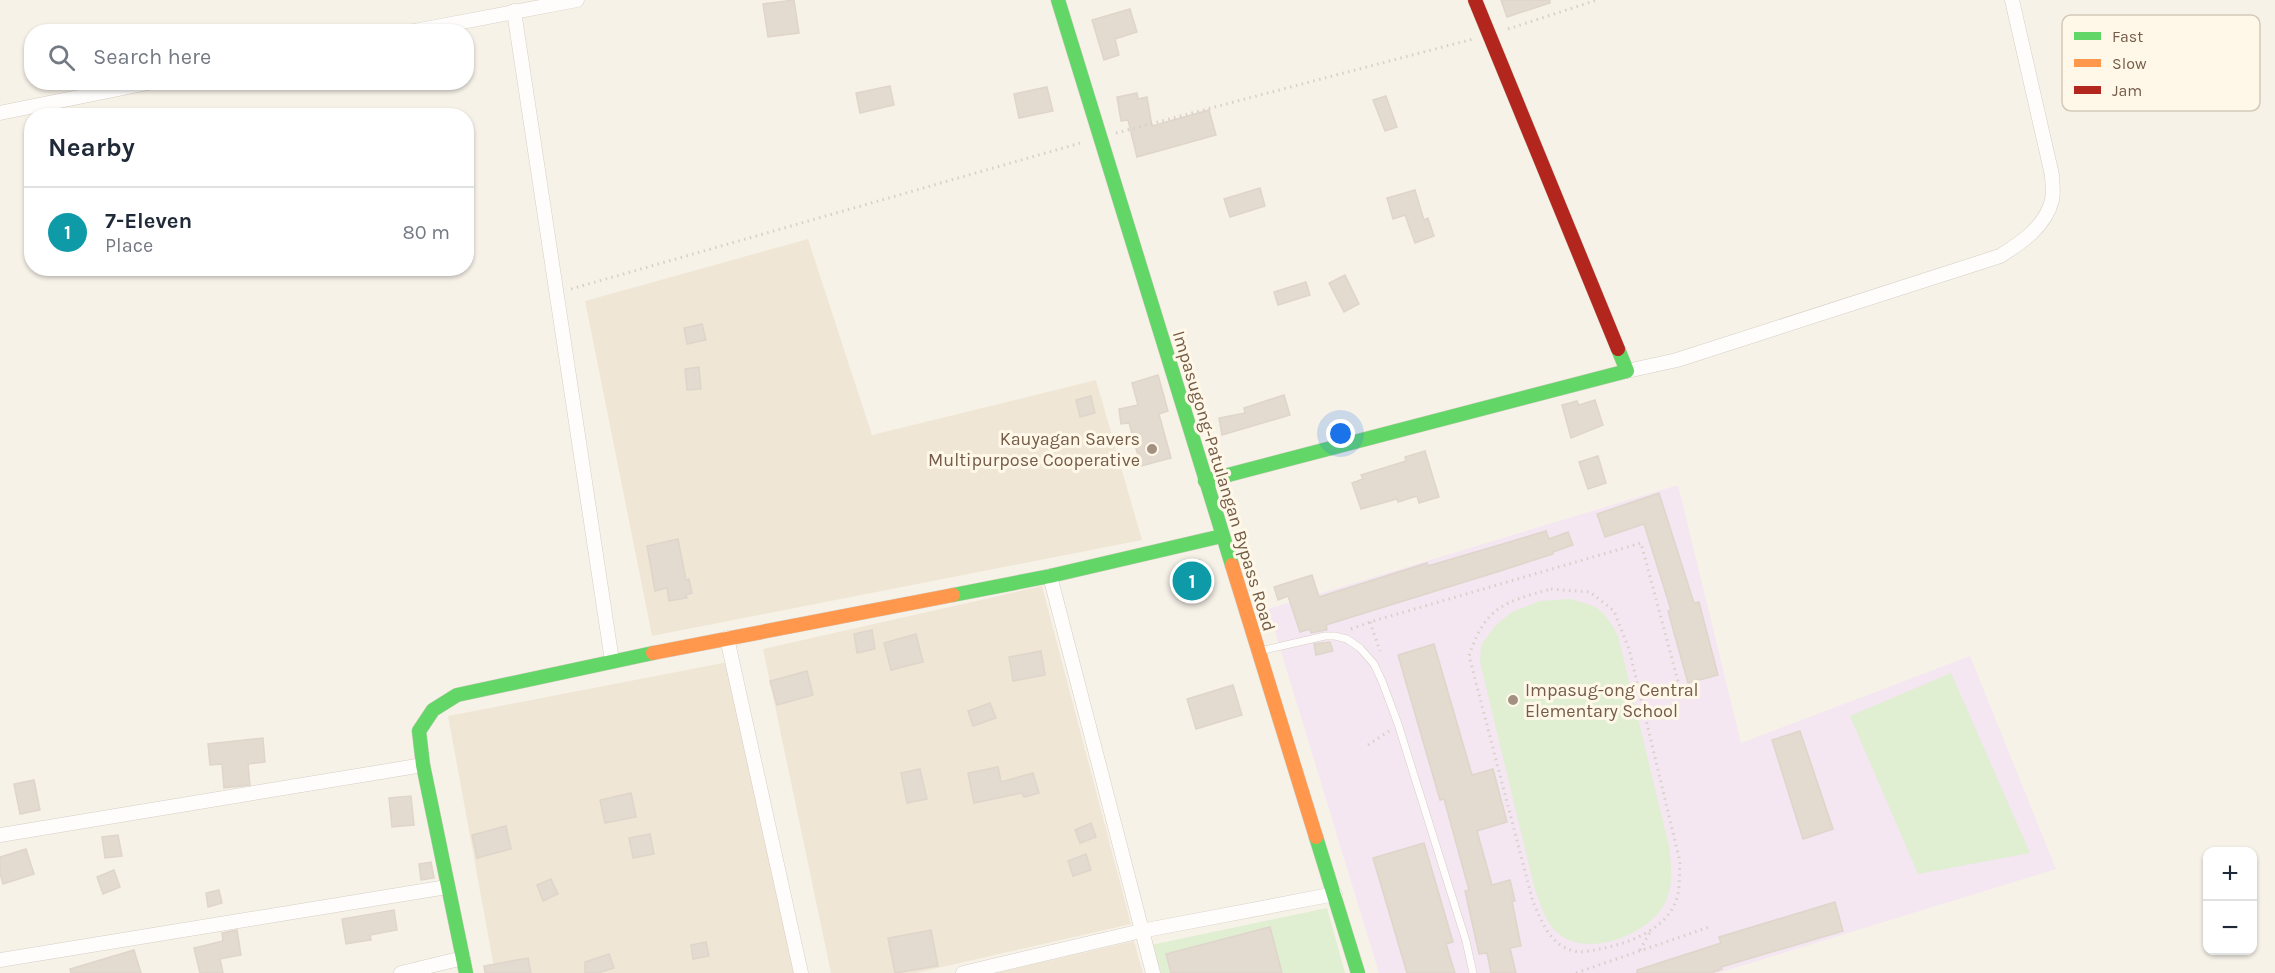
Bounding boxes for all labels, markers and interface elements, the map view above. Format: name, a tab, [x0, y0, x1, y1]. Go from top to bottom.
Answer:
legend	[2062, 15, 2260, 111]
search box	[24, 24, 474, 90]
text: Fast	[2112, 27, 2143, 46]
icon: search	[45, 41, 78, 74]
text: Search here	[93, 44, 211, 70]
text: Slow	[2112, 54, 2147, 73]
text: Jam	[2112, 81, 2142, 100]
text: Nearby	[48, 132, 135, 163]
text: 7-Eleven	[105, 208, 192, 234]
text: 1	[64, 221, 71, 244]
text: 80 m	[402, 221, 450, 244]
text: Place	[105, 234, 153, 257]
street label: Impasugong-Patulangan Bypass Road	[1168, 328, 1280, 634]
your location	[1326, 419, 1355, 448]
place label: Kauyagan Savers Multipurpose Cooperative	[928, 428, 1140, 471]
marker: Kauyagan Savers Multipurpose Cooperative	[1145, 442, 1159, 456]
pin: 1	[1172, 558, 1212, 604]
place label: Impasug-ong Central Elementary School	[1525, 679, 1699, 722]
marker: Impasug-ong Central Elementary School	[1506, 693, 1520, 707]
map controls	[2203, 847, 2257, 955]
button: +	[2203, 847, 2257, 901]
button: −	[2203, 901, 2257, 955]

